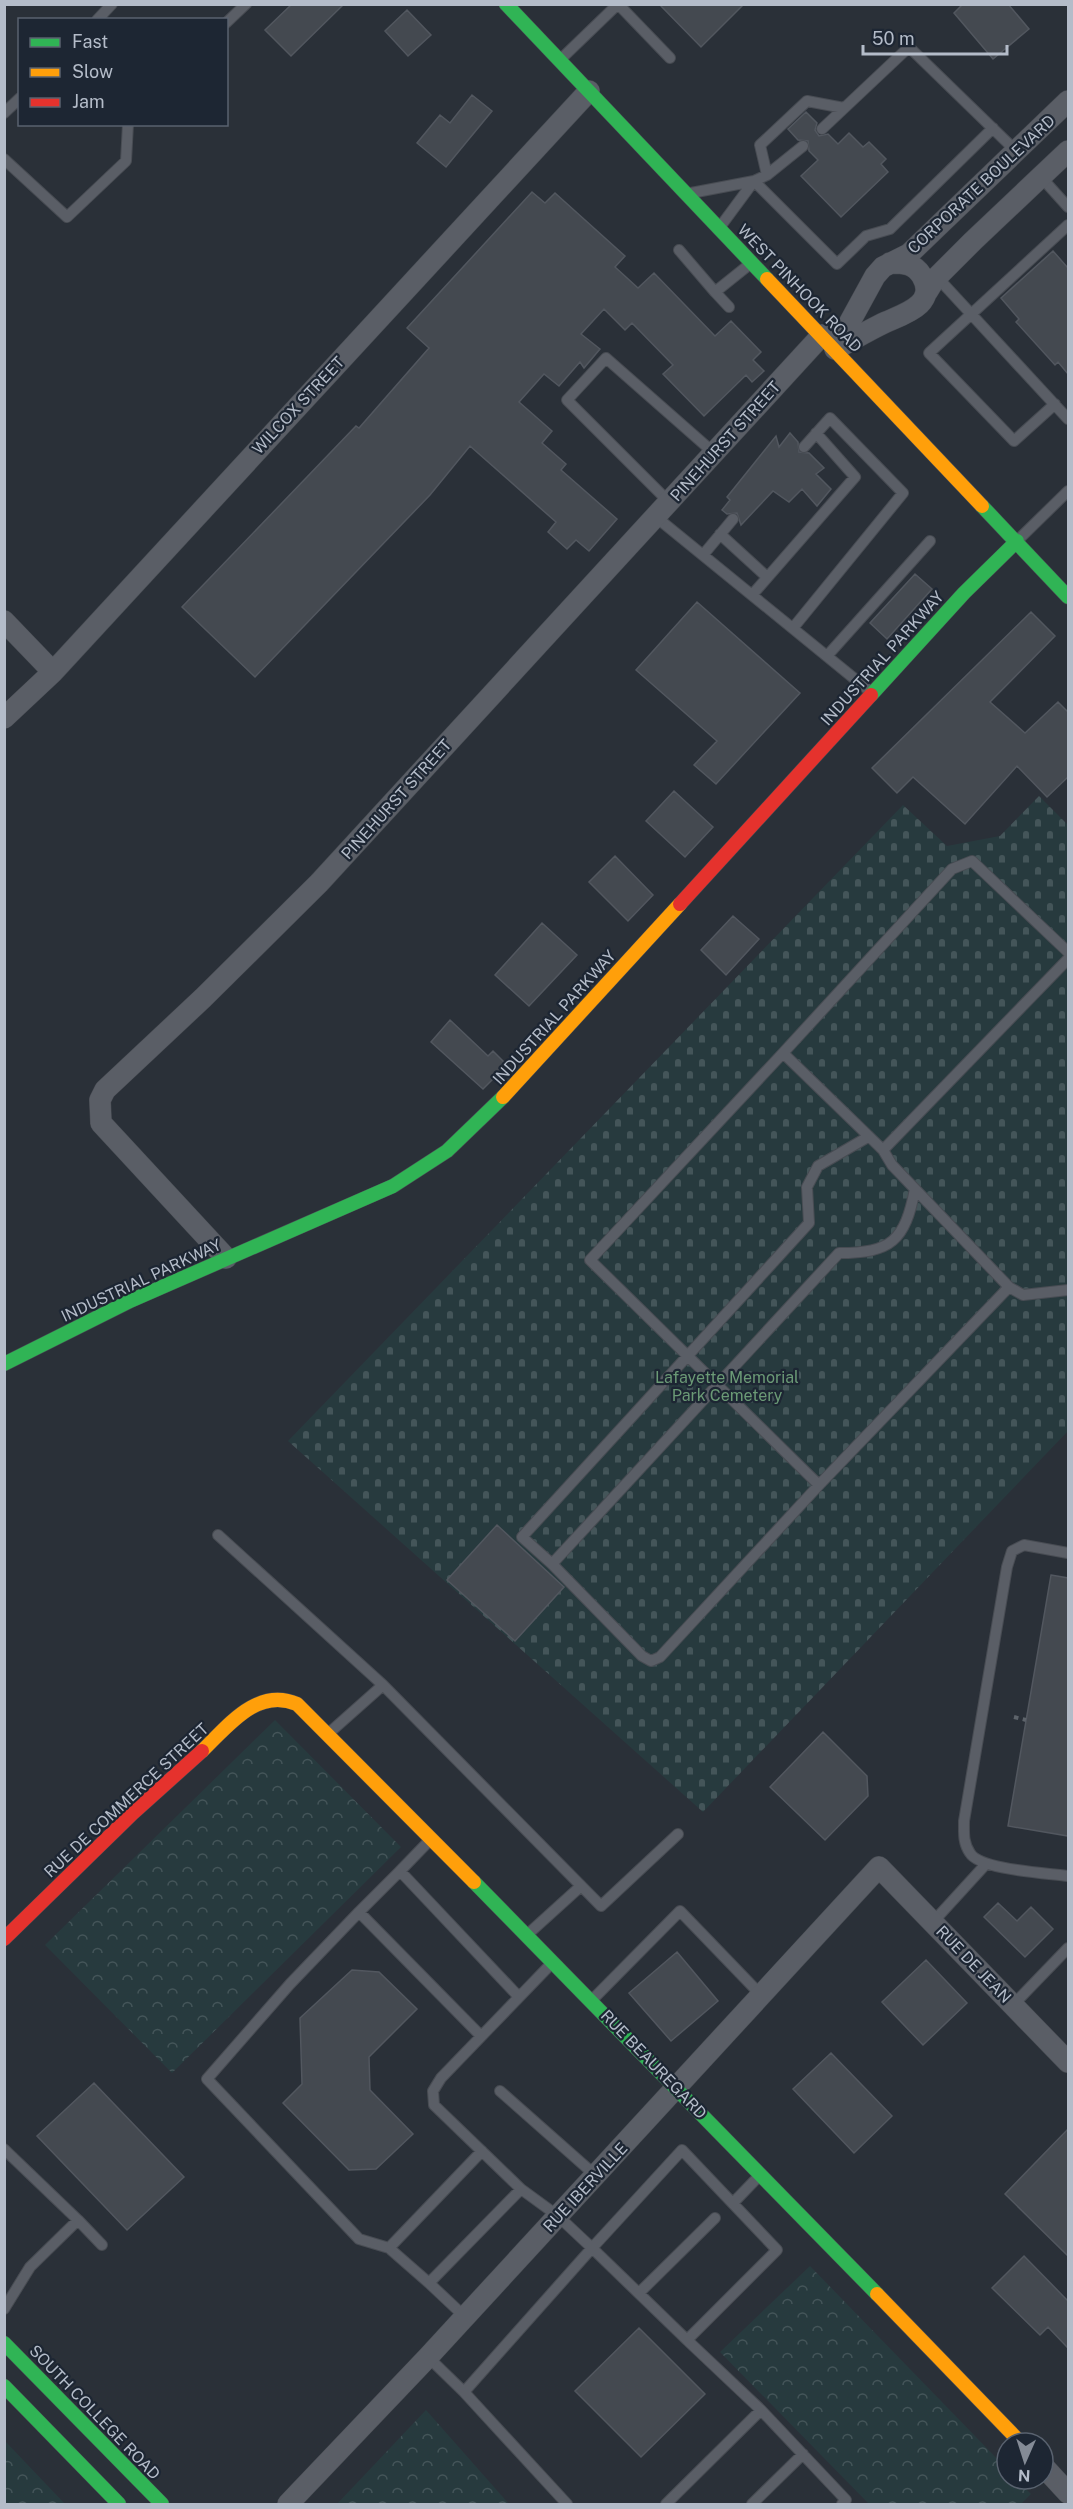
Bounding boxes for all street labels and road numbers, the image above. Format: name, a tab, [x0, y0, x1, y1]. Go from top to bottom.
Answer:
street label: CORPORATE BOULEVARD	[904, 111, 1059, 258]
street label: WEST PINHOOK ROAD	[734, 220, 866, 356]
street label: WILCOX STREET	[248, 352, 349, 458]
street label: PINEHURST STREET	[666, 377, 785, 505]
street label: INDUSTRIAL PARKWAY	[817, 587, 948, 730]
street label: PINEHURST STREET	[337, 735, 456, 863]
street label: INDUSTRIAL PARKWAY	[489, 946, 620, 1089]
street label: INDUSTRIAL PARKWAY	[58, 1235, 225, 1326]
street label: RUE DE COMMERCE STREET	[40, 1719, 213, 1882]
street label: RUE DE JEAN	[932, 1922, 1015, 2007]
street label: RUE BEAUREGARD	[597, 2006, 710, 2123]
street label: RUE IBERVILLE	[539, 2139, 632, 2236]
street label: SOUTH COLLEGE ROAD	[25, 2341, 164, 2484]

